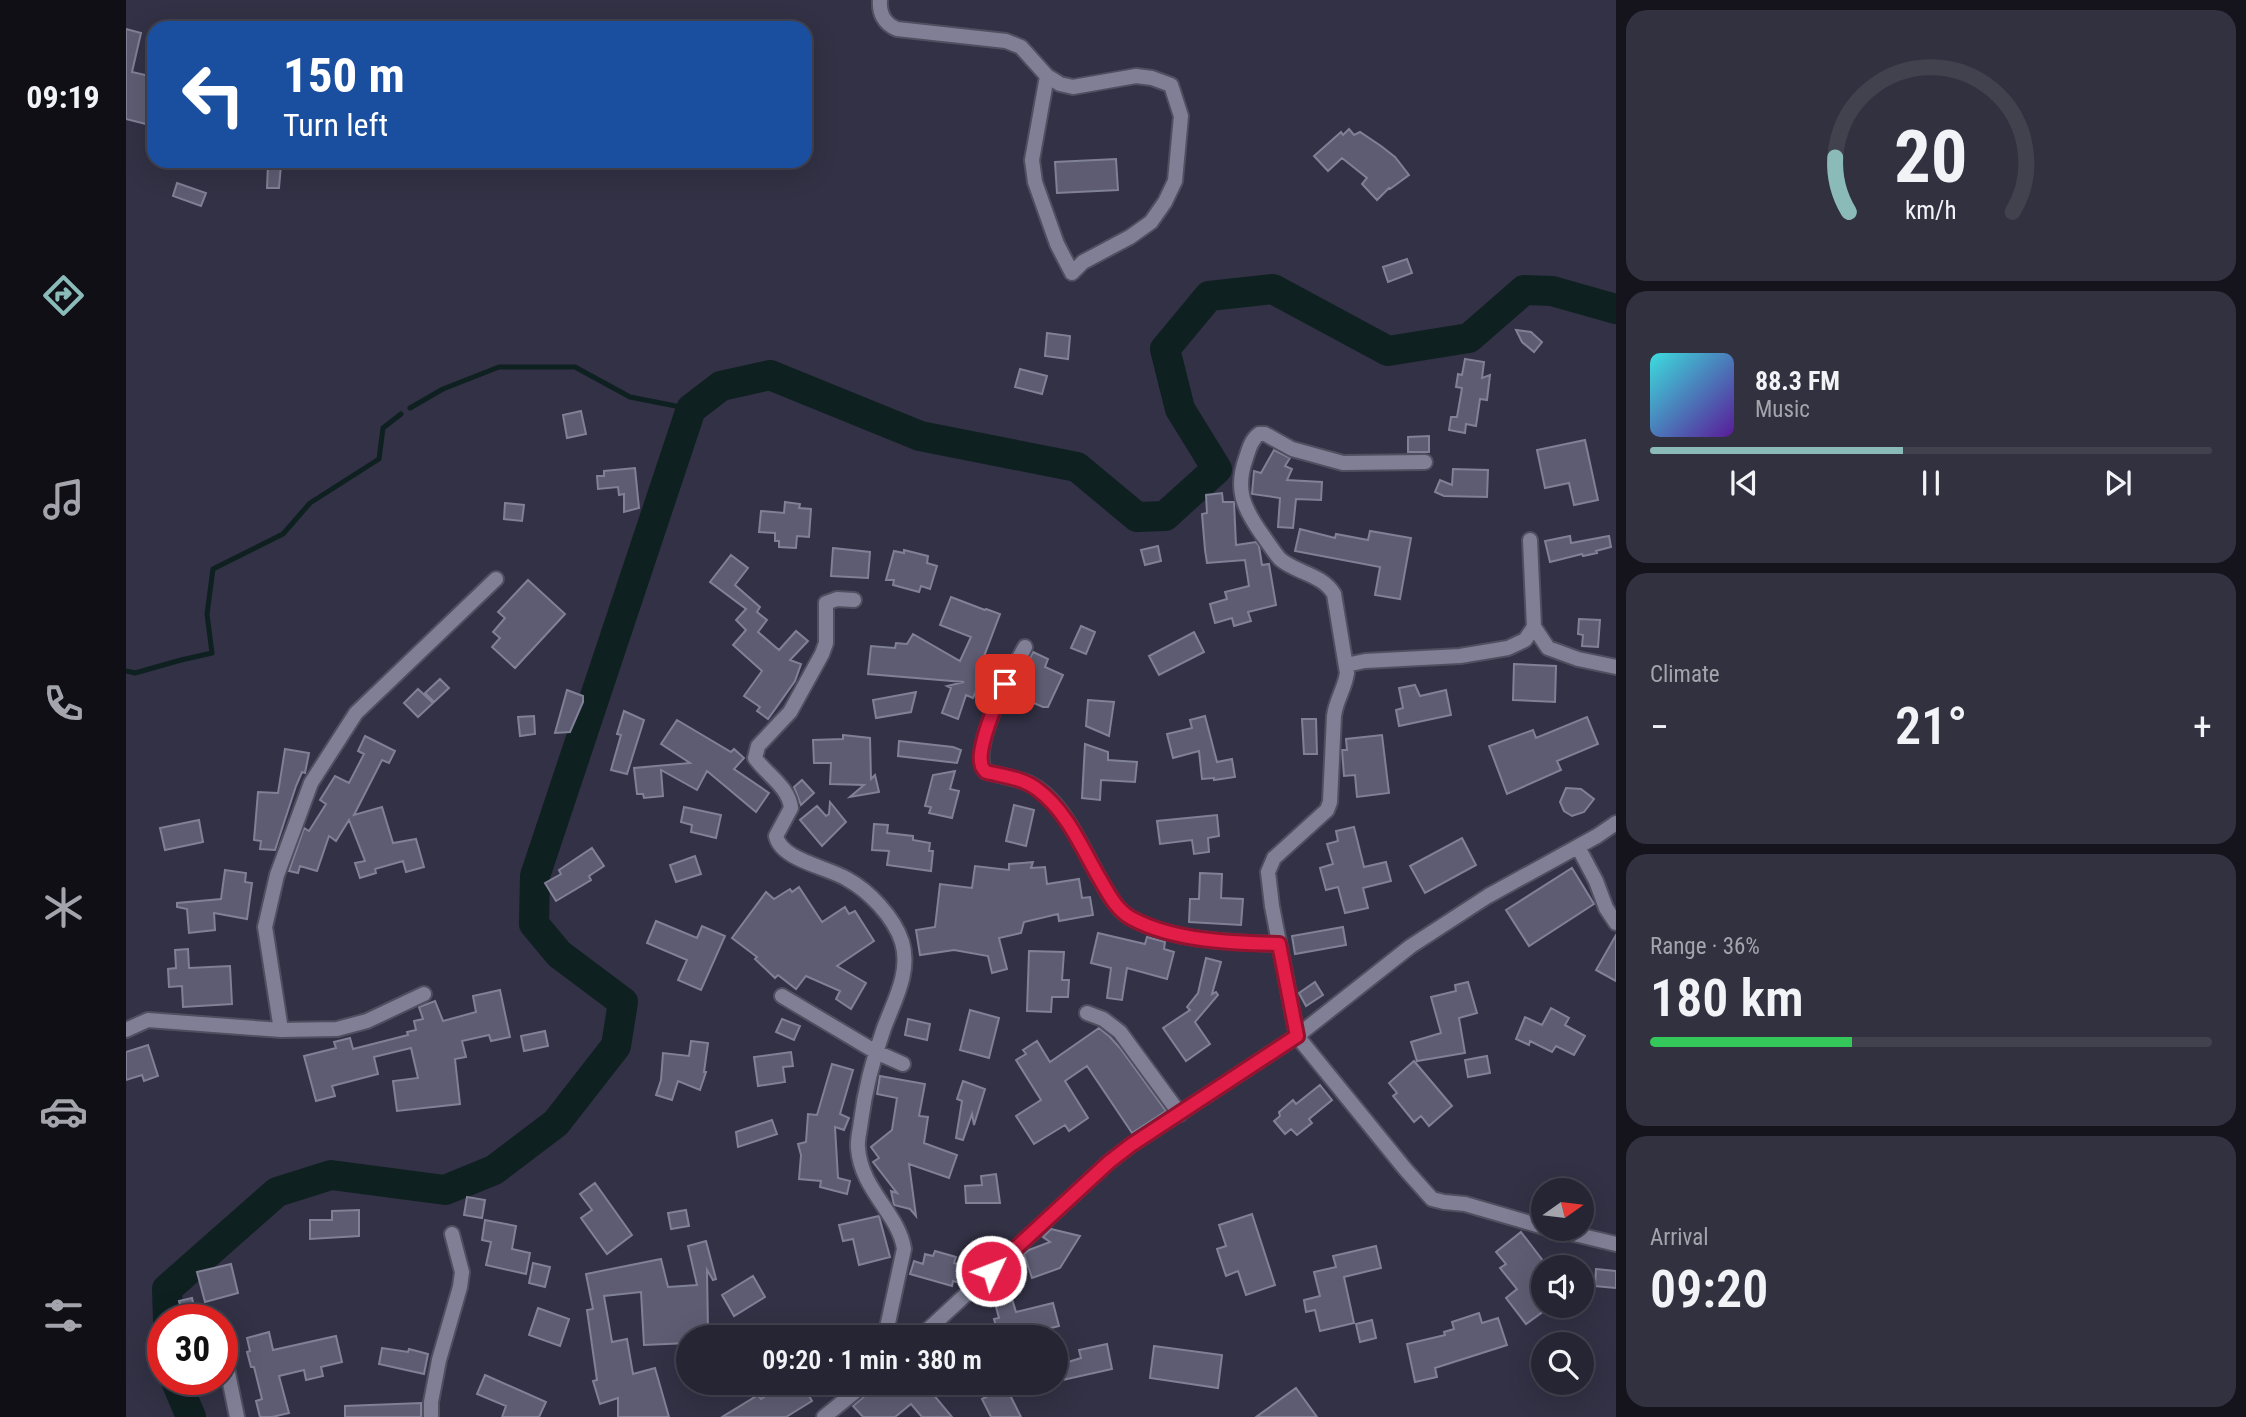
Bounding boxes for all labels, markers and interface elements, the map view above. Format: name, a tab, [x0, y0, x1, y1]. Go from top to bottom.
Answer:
text: 150 m	[283, 47, 405, 104]
icon: left	[168, 49, 259, 140]
text: 09:19	[26, 78, 100, 116]
text: Turn left	[283, 106, 388, 144]
text: 20	[1894, 114, 1968, 200]
text: km/h	[1905, 196, 1957, 225]
icon: directions	[39, 271, 88, 320]
text: 88.3 FM	[1755, 366, 1840, 396]
text: Music	[1755, 396, 1810, 423]
icon: previous	[1725, 464, 1763, 502]
icon: pause	[1912, 464, 1950, 502]
icon: next	[2099, 464, 2137, 502]
icon: music	[39, 475, 88, 524]
pin	[975, 654, 1035, 714]
text: Climate	[1650, 661, 1720, 688]
icon: arrive	[986, 665, 1024, 703]
icon: phone	[39, 679, 88, 728]
text: 21°	[1895, 696, 1967, 757]
text: −	[1650, 705, 1669, 749]
text: +	[2193, 705, 2212, 749]
icon: climate	[39, 883, 88, 932]
text: Range · 36%	[1650, 933, 1760, 960]
text: 180 km	[1650, 968, 1804, 1029]
icon: car	[39, 1087, 88, 1136]
north arrow	[1531, 1178, 1594, 1241]
map controls	[1531, 1178, 1594, 1395]
text: Arrival	[1650, 1224, 1709, 1251]
position arrow	[954, 1234, 1028, 1308]
button: sound	[1531, 1255, 1594, 1318]
text: 09:20	[1650, 1259, 1768, 1320]
icon: filters	[39, 1291, 88, 1340]
speed limit sign: 30	[147, 1304, 238, 1395]
button: search	[1531, 1332, 1594, 1395]
text: 09:20 · 1 min · 380 m	[762, 1345, 982, 1375]

